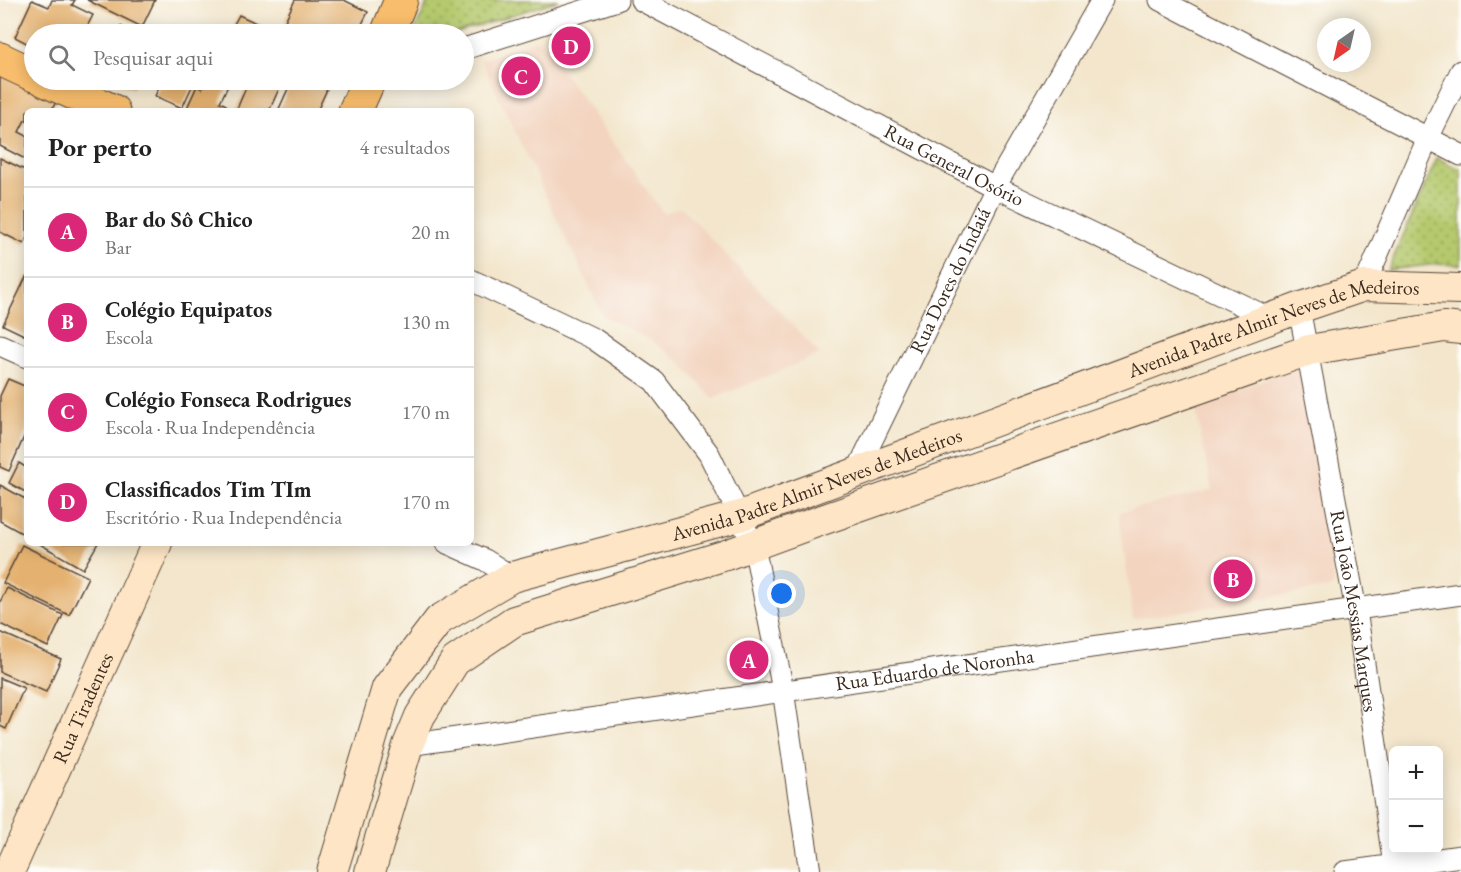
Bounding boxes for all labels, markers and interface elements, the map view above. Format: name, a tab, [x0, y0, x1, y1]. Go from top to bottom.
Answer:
north arrow	[1317, 18, 1371, 72]
search box	[24, 24, 474, 90]
pin: D	[552, 24, 590, 68]
icon: search	[45, 41, 78, 74]
text: Pesquisar aqui	[93, 43, 213, 72]
pin: C	[502, 54, 540, 98]
street label: Rua General Osório	[880, 118, 1028, 212]
text: Por perto	[48, 130, 152, 164]
text: 4 resultados	[359, 134, 450, 160]
street label: Rua Dores do Indaiá	[903, 203, 996, 358]
text: Bar do Sô Chico	[105, 205, 253, 234]
text: A	[60, 219, 75, 245]
text: 20 m	[411, 219, 450, 245]
text: Bar	[105, 234, 131, 260]
street label: Avenida Padre Almir Neves de Medeiros	[1123, 273, 1420, 384]
text: Colégio Equipatos	[105, 295, 272, 324]
text: B	[61, 309, 74, 335]
text: 130 m	[402, 309, 450, 335]
text: Escola	[105, 324, 153, 350]
text: Colégio Fonseca Rodrigues	[105, 385, 351, 414]
text: C	[60, 399, 75, 425]
text: 170 m	[402, 399, 450, 425]
text: Escola · Rua Independência	[105, 414, 315, 440]
street label: Avenida Padre Almir Neves de Medeiros	[668, 422, 965, 547]
text: Classificados Tim TIm	[105, 475, 312, 504]
text: D	[60, 489, 75, 515]
text: 170 m	[402, 489, 450, 515]
text: Escritório · Rua Independência	[105, 504, 342, 530]
street label: Rua João Messias Marques	[1324, 508, 1384, 714]
pin: B	[1214, 556, 1252, 602]
your location	[767, 579, 796, 608]
pin: A	[730, 638, 768, 682]
street label: Rua Eduardo de Noronha	[834, 642, 1036, 697]
street label: Rua Tiradentes	[47, 648, 119, 767]
map controls	[1389, 746, 1443, 854]
button: +	[1389, 746, 1443, 800]
button: −	[1389, 800, 1443, 854]

